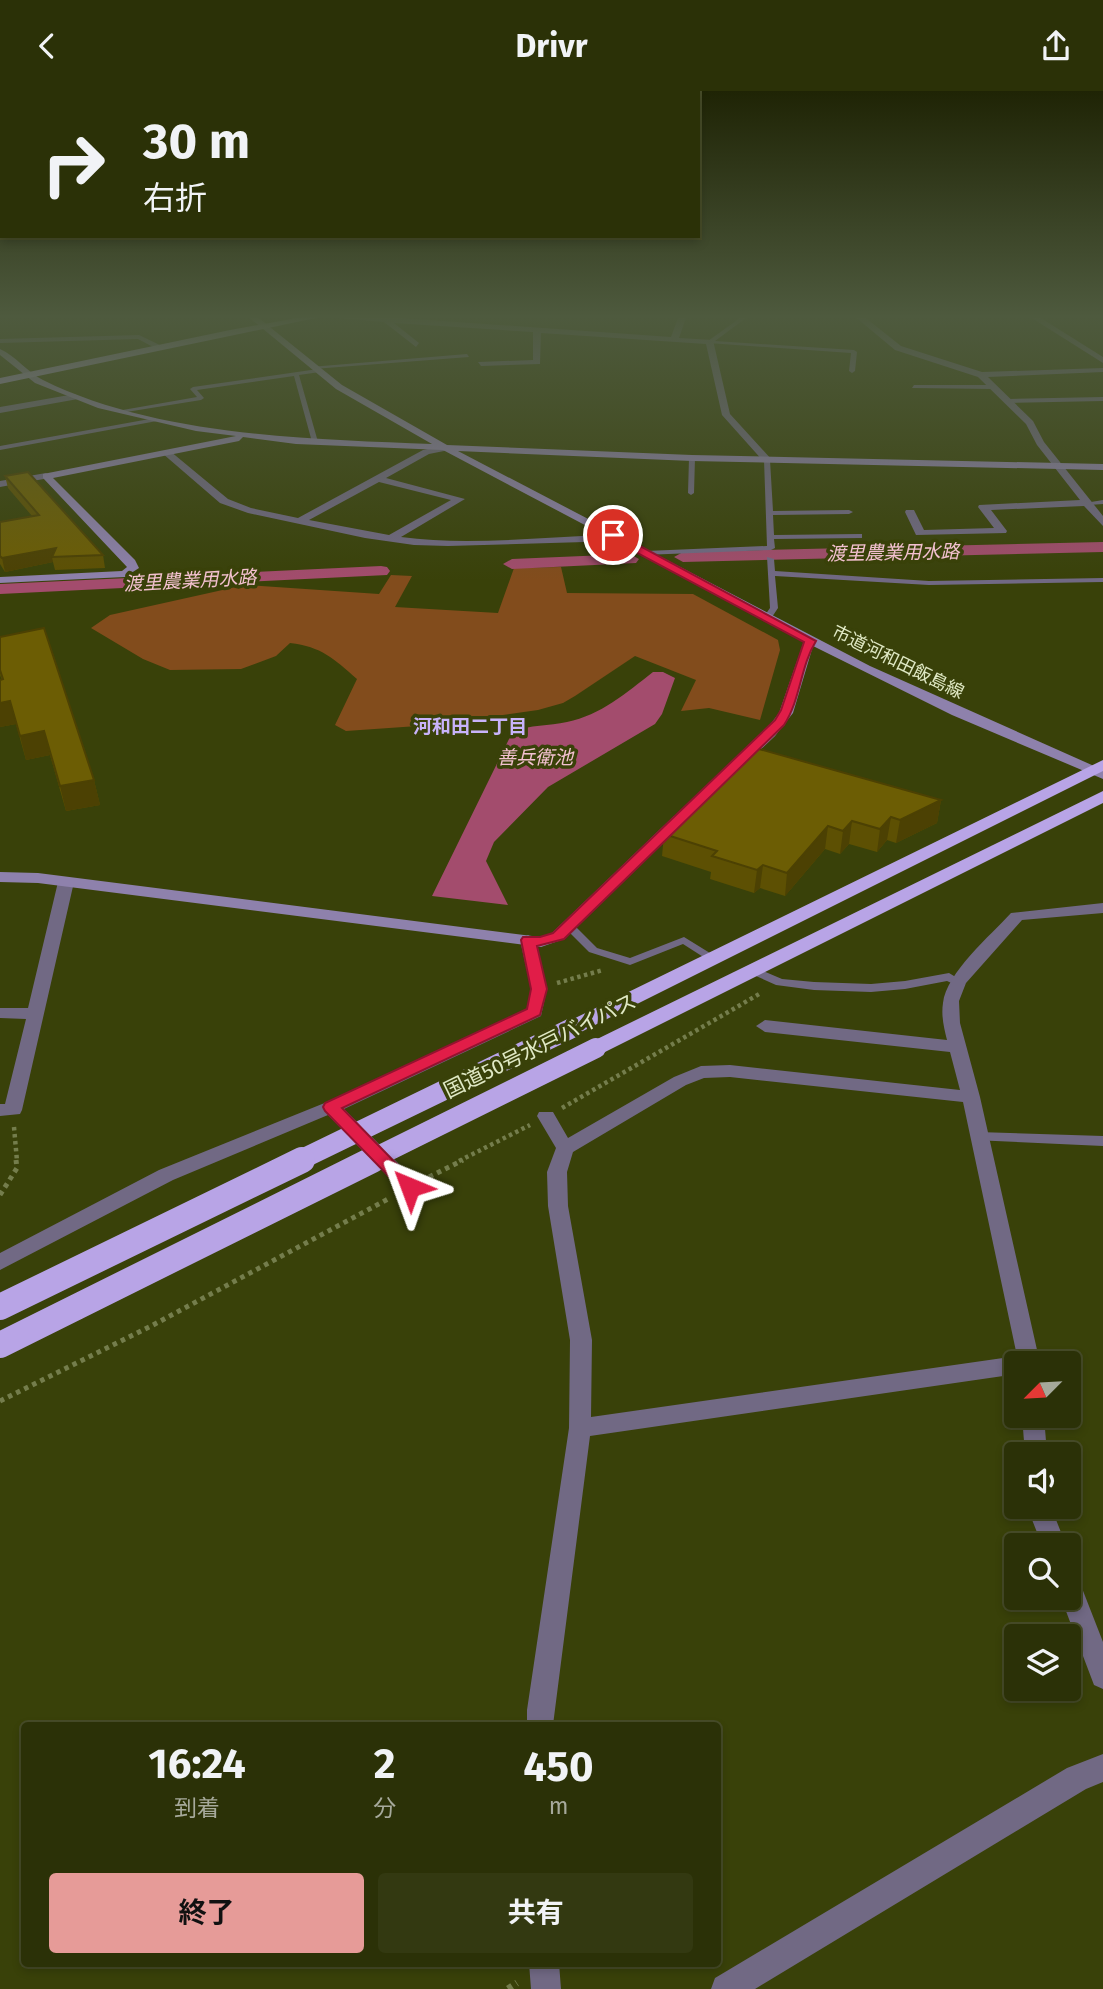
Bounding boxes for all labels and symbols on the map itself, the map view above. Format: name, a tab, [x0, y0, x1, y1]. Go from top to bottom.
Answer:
pin	[583, 505, 643, 565]
water label: 渡里農業用水路	[826, 540, 962, 565]
water label: 渡里農業用水路	[123, 565, 259, 595]
street label: 市道河和田飯島線	[828, 621, 968, 703]
district label: 河和田二丁目	[413, 715, 527, 738]
water label: 善兵衛池	[497, 746, 575, 769]
street label: 国道50号水戸バイパス	[440, 988, 640, 1104]
position arrow	[373, 1150, 447, 1224]
north arrow	[1004, 1351, 1082, 1428]

